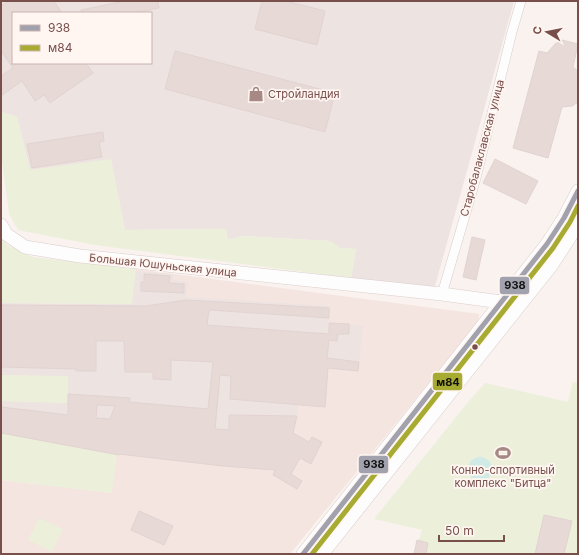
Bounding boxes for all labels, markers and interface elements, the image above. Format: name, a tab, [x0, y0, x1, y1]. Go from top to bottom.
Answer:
legend	[12, 12, 152, 64]
north arrow	[527, 12, 567, 52]
text: 938	[48, 20, 70, 35]
text: С	[530, 25, 545, 35]
text: м84	[48, 40, 73, 55]
street label: Старобалаклавская улица	[457, 78, 507, 218]
shop icon: Стройландия	[247, 85, 265, 103]
place label: Стройландия	[268, 87, 340, 101]
street label: Большая Юшуньская улица	[89, 250, 237, 280]
line badge: 938	[499, 276, 530, 295]
text: 938	[504, 278, 526, 292]
unlabelled marker	[470, 342, 480, 352]
line badge: м84	[432, 372, 463, 391]
text: м84	[436, 375, 460, 389]
sports icon: Конно-спортивный комплекс "Битца"	[494, 444, 512, 462]
line badge: 938	[358, 455, 389, 474]
text: 938	[363, 457, 385, 471]
place label: Конно-спортивный комплекс "Битца"	[451, 463, 555, 490]
scale bar	[439, 517, 504, 543]
text: 50 m	[445, 523, 474, 538]

